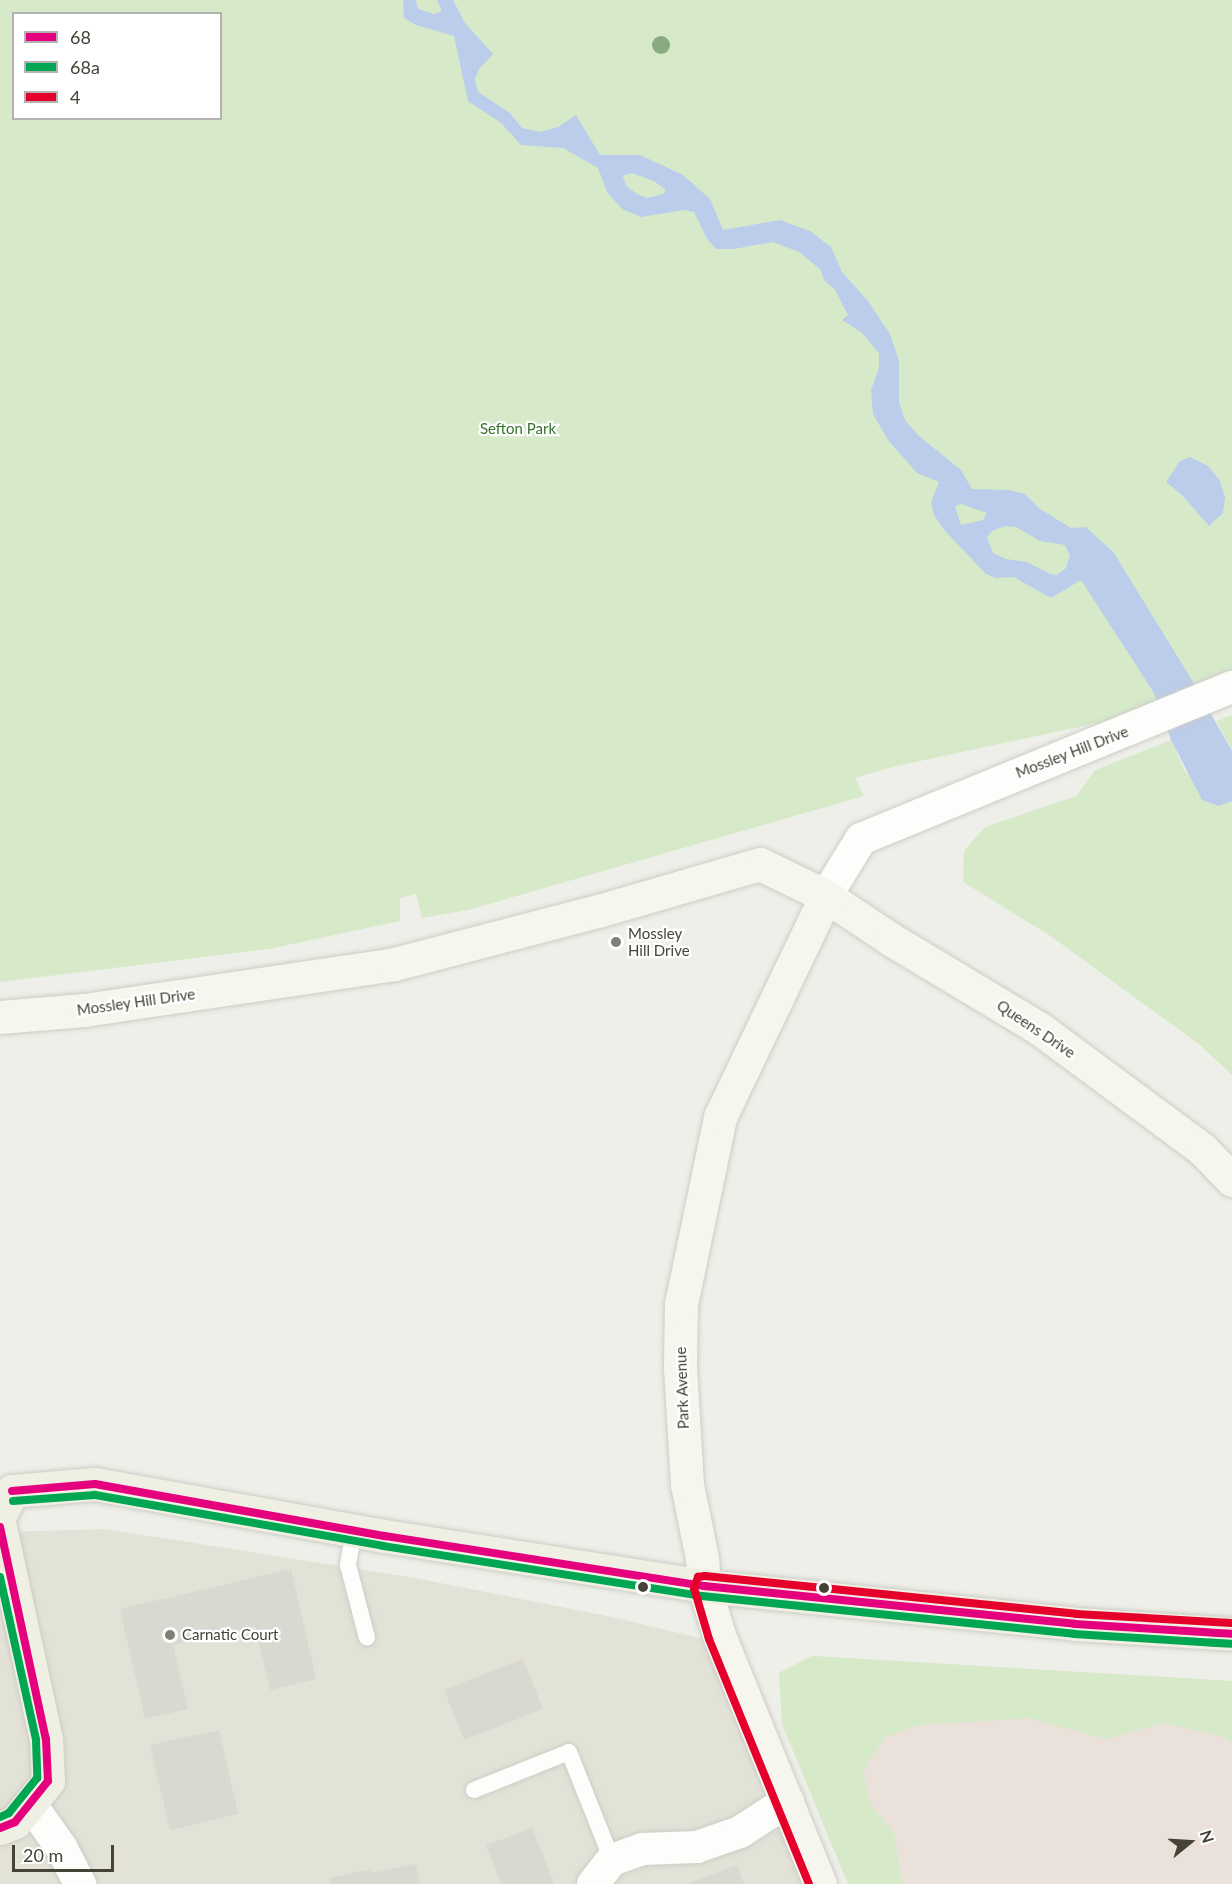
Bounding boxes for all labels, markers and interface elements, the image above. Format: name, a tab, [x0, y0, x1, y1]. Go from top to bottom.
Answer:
legend	[12, 12, 222, 120]
text: 68	[70, 26, 91, 48]
text: 68a	[70, 56, 100, 78]
text: 4	[70, 86, 80, 108]
park label: Sefton Park	[480, 420, 556, 438]
street label: Mossley Hill Drive	[1013, 722, 1131, 782]
place label: Mossley Hill Drive	[628, 924, 690, 959]
marker: Mossley Hill Drive	[609, 935, 623, 949]
street label: Mossley Hill Drive	[76, 985, 196, 1019]
street label: Queens Drive	[993, 996, 1079, 1062]
street label: Park Avenue	[672, 1346, 692, 1430]
unlabelled marker	[637, 1581, 649, 1593]
unlabelled marker	[818, 1582, 830, 1594]
place label: Carnatic Court	[182, 1626, 278, 1644]
marker: Carnatic Court	[163, 1628, 177, 1642]
north arrow	[1160, 1812, 1220, 1872]
text: N	[1197, 1827, 1219, 1845]
scale bar	[15, 1833, 117, 1871]
text: 20 m	[23, 1844, 63, 1866]

